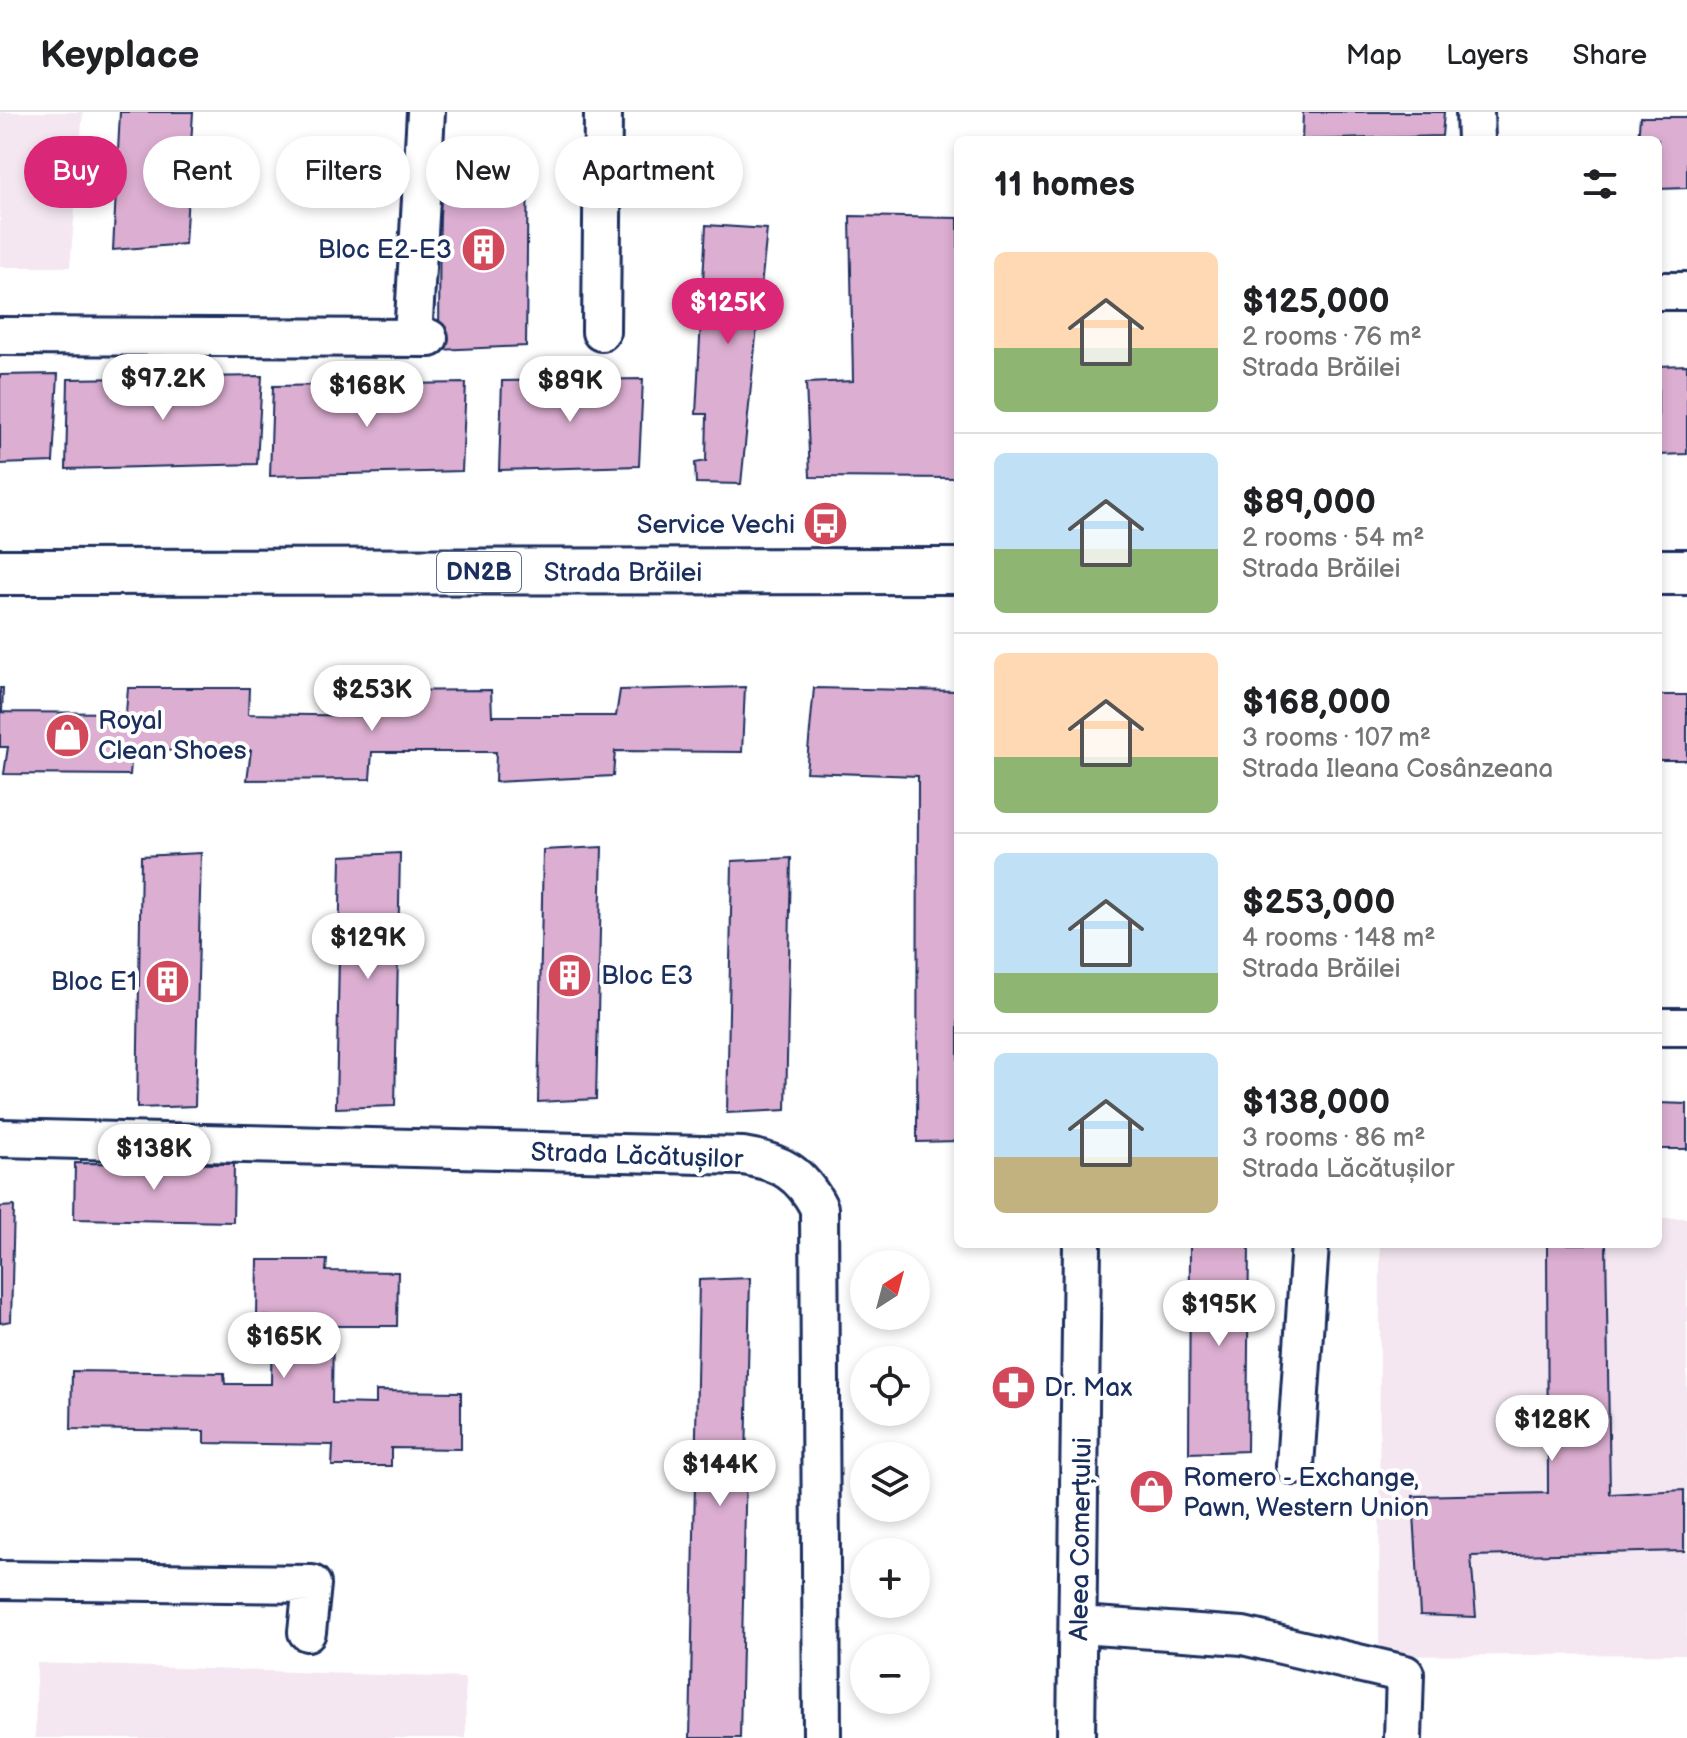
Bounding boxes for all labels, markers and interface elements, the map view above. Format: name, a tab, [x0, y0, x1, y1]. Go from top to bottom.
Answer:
text: Keyplace	[40, 33, 199, 78]
text: Map	[1346, 39, 1402, 72]
text: Layers	[1446, 39, 1529, 72]
text: Share	[1573, 39, 1647, 72]
chip: Buy	[24, 136, 127, 208]
chip: Rent	[143, 136, 260, 208]
chip: Filters	[276, 136, 410, 208]
chip: New	[426, 136, 539, 208]
chip: Apartment	[555, 136, 743, 208]
icon: filters	[1578, 162, 1622, 206]
text: 11 homes	[994, 164, 1135, 205]
building icon: Bloc E2-E3	[459, 225, 507, 273]
place label: Bloc E2-E3	[318, 235, 452, 266]
pin: $125K	[672, 278, 784, 346]
text: $125,000	[1242, 281, 1390, 322]
icon: home	[1058, 284, 1154, 380]
text: $125K	[690, 288, 766, 319]
text: 2 rooms · 76 m²	[1242, 322, 1422, 353]
text: Strada Brăilei	[1242, 353, 1401, 384]
pin: $97.2K	[98, 354, 228, 422]
pin: $89K	[523, 356, 617, 424]
pin: $168K	[311, 361, 423, 429]
text: $97.2K	[120, 364, 206, 395]
text: $89K	[537, 366, 603, 397]
text: $168K	[328, 371, 406, 402]
text: $89,000	[1242, 482, 1376, 523]
icon: home	[1058, 485, 1154, 581]
bus stop icon: Service Vechi	[802, 500, 850, 548]
place label: Service Vechi	[637, 510, 795, 541]
text: 2 rooms · 54 m²	[1242, 523, 1425, 554]
road number: DN2B	[437, 552, 521, 592]
text: Strada Brăilei	[1242, 554, 1401, 585]
street label: Strada Brăilei	[544, 558, 702, 589]
pin: $253K	[316, 665, 428, 733]
text: $253K	[332, 675, 412, 706]
text: $168,000	[1242, 682, 1391, 723]
icon: home	[1058, 685, 1154, 781]
place label: Royal Clean Shoes	[98, 706, 247, 767]
shop icon: Royal Clean Shoes	[43, 711, 91, 759]
text: 3 rooms · 107 m²	[1242, 723, 1431, 754]
text: Strada Ileana Cosânzeana	[1242, 754, 1553, 785]
text: $253,000	[1242, 882, 1395, 923]
icon: home	[1058, 885, 1154, 981]
pin: $129K	[312, 913, 424, 981]
text: $129K	[330, 923, 406, 954]
text: 4 rooms · 148 m²	[1242, 923, 1435, 954]
building icon: Bloc E3	[546, 951, 594, 999]
text: Strada Brăilei	[1242, 954, 1401, 985]
building icon: Bloc E1	[144, 957, 192, 1005]
place label: Bloc E3	[601, 961, 693, 992]
place label: Bloc E1	[51, 967, 137, 998]
text: $138,000	[1242, 1082, 1390, 1123]
icon: home	[1058, 1085, 1154, 1181]
text: 3 rooms · 86 m²	[1242, 1123, 1426, 1154]
pin: $138K	[98, 1124, 210, 1192]
text: $138K	[116, 1134, 192, 1165]
street label: Strada Lăcătușilor	[530, 1137, 744, 1176]
text: Strada Lăcătușilor	[1242, 1154, 1454, 1185]
north arrow	[850, 1250, 930, 1330]
map controls	[850, 1250, 930, 1714]
pin: $195K	[1163, 1280, 1275, 1348]
text: $195K	[1181, 1290, 1257, 1321]
pin: $165K	[228, 1312, 340, 1380]
text: $165K	[246, 1322, 322, 1353]
button: locate	[850, 1346, 930, 1426]
pharmacy icon: Dr. Max	[989, 1363, 1037, 1411]
place label: Dr. Max	[1044, 1373, 1132, 1404]
pin: $128K	[1496, 1395, 1608, 1463]
text: $128K	[1514, 1405, 1590, 1436]
street label: Aleea Comerțului	[1064, 1437, 1099, 1641]
pin: $144K	[664, 1440, 776, 1508]
button: layers	[850, 1442, 930, 1522]
text: $144K	[682, 1450, 758, 1481]
place label: Romero - Exchange, Pawn, Western Union	[1183, 1463, 1429, 1524]
shop icon: Romero - Exchange, Pawn, Western Union	[1128, 1468, 1176, 1516]
button: +	[850, 1538, 930, 1618]
button: −	[850, 1634, 930, 1714]

